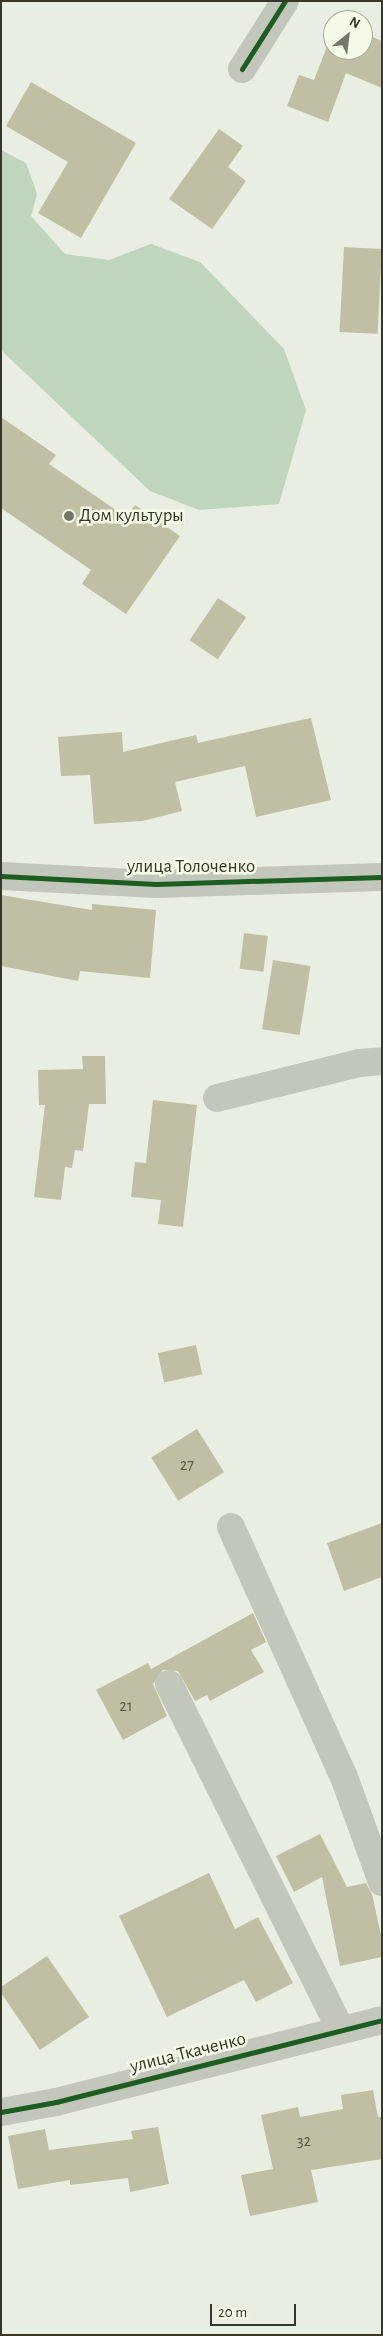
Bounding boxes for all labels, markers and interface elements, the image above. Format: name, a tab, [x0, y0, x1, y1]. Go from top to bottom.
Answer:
north arrow	[323, 10, 373, 60]
text: N	[347, 14, 362, 31]
place label: Дом культуры	[79, 505, 184, 527]
marker: Дом культуры	[63, 510, 75, 522]
street label: улица Толоченко	[127, 856, 255, 878]
house number: 27	[180, 1455, 194, 1475]
house number: 21	[120, 1696, 132, 1716]
street label: улица Ткаченко	[128, 2028, 248, 2078]
house number: 32	[297, 2131, 311, 2151]
scale bar	[213, 2294, 299, 2326]
text: 20 m	[218, 2305, 247, 2320]

